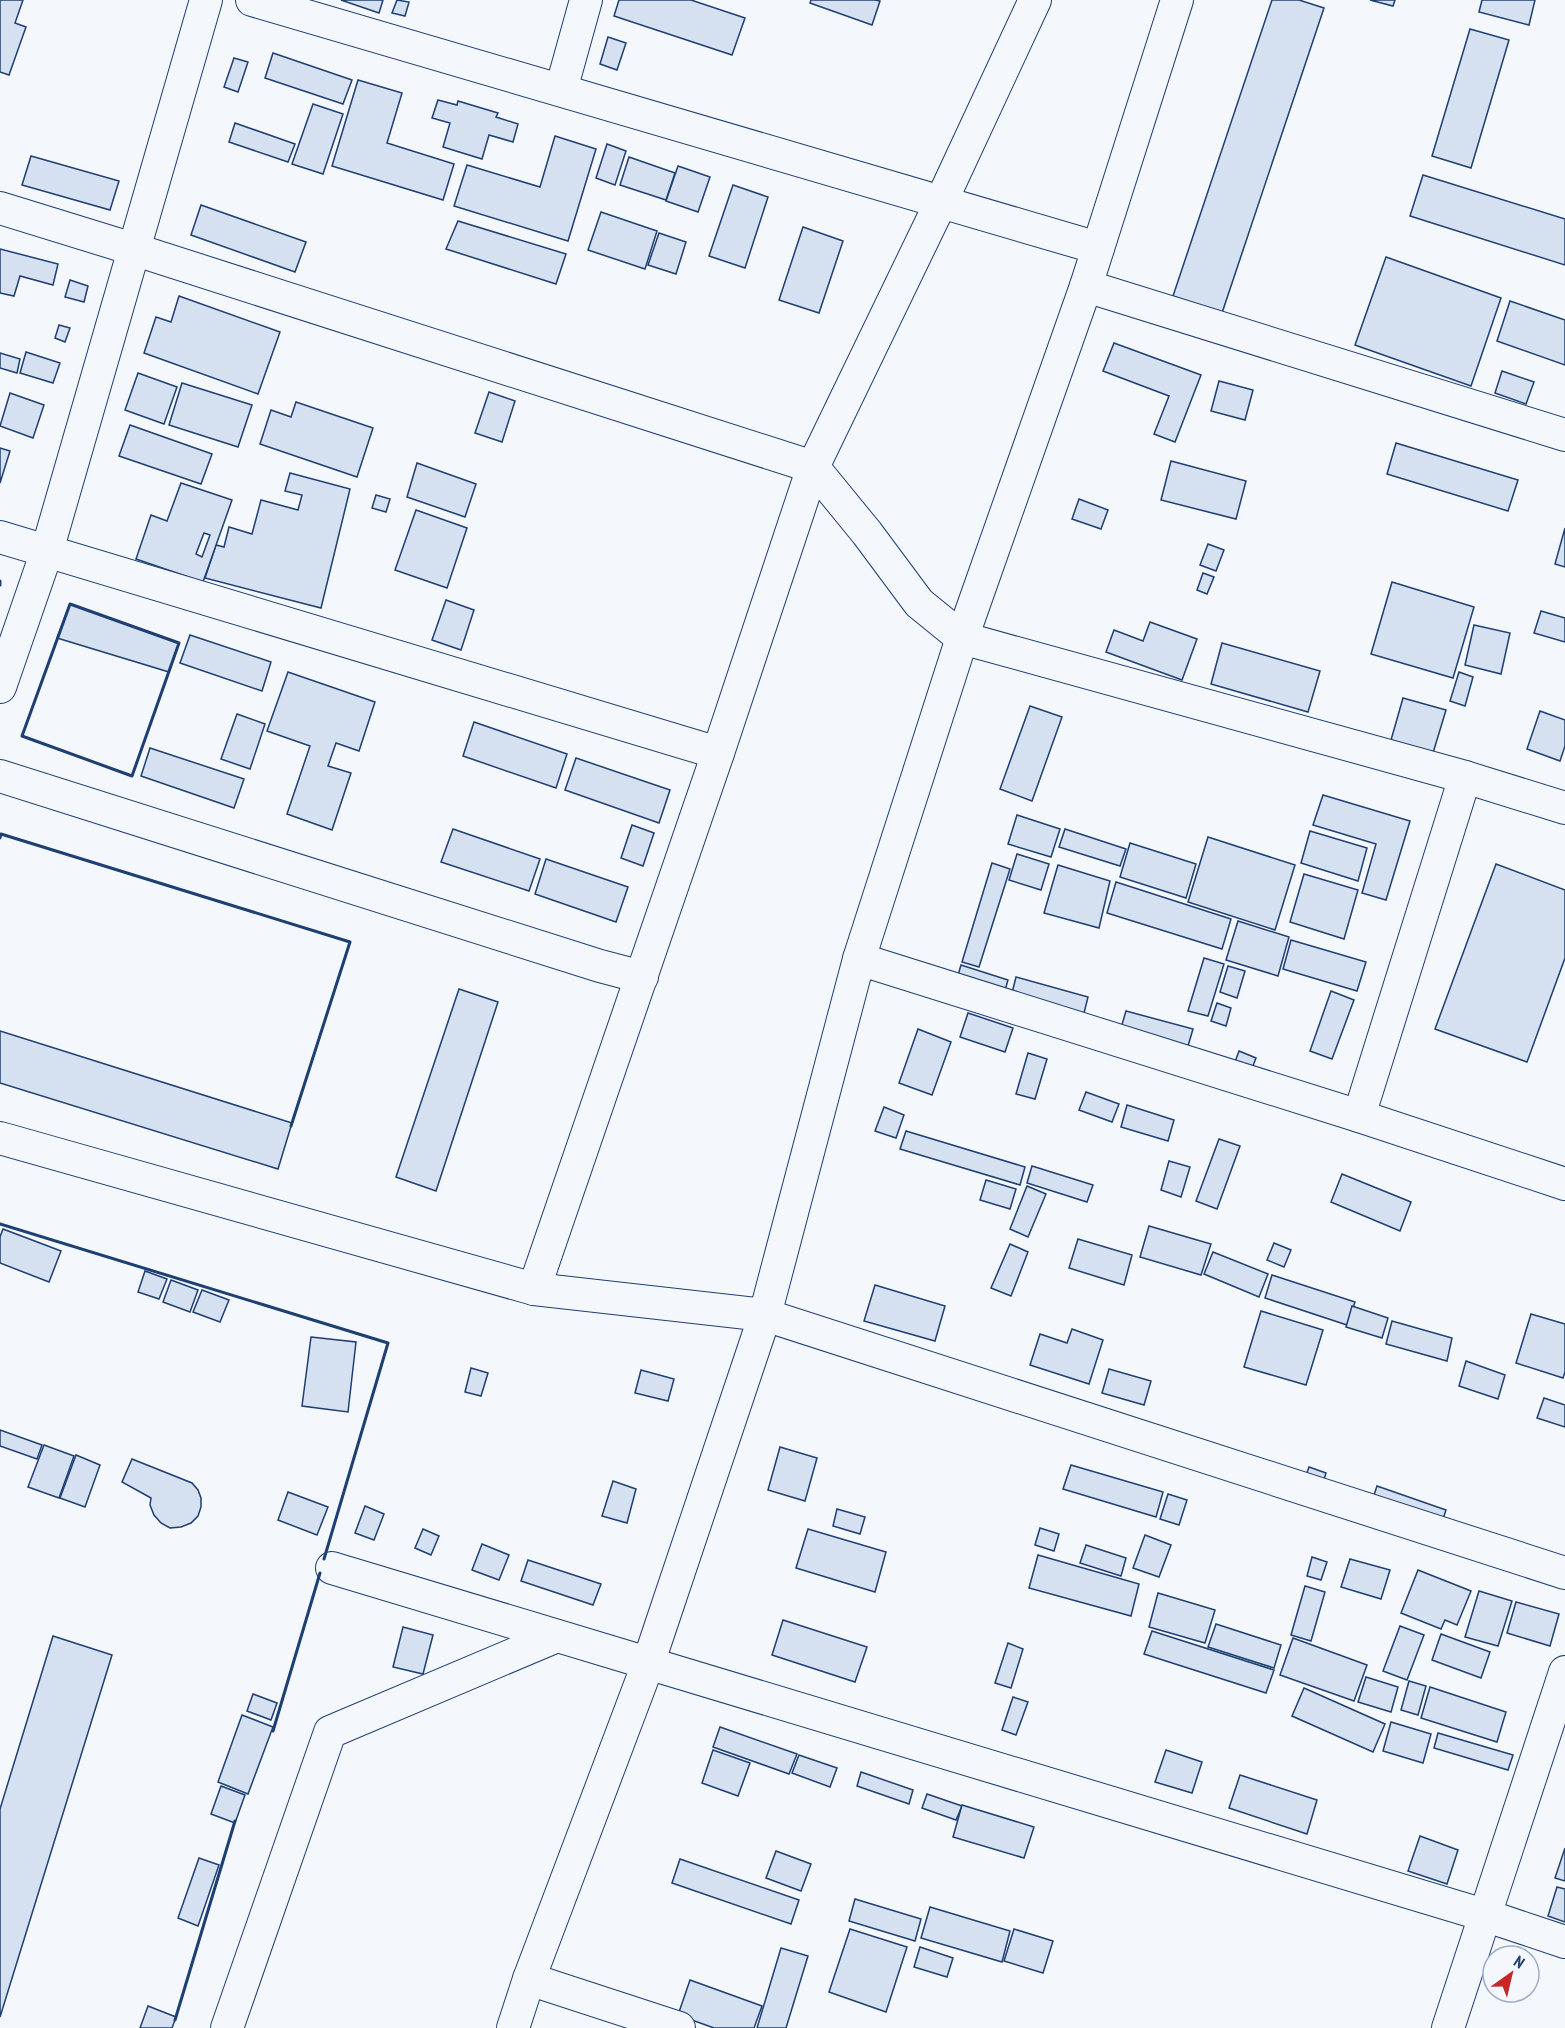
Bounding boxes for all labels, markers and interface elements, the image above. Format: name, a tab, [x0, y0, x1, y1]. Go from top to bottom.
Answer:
north arrow	[1481, 1944, 1541, 2004]
text: N	[1510, 1951, 1529, 1972]

